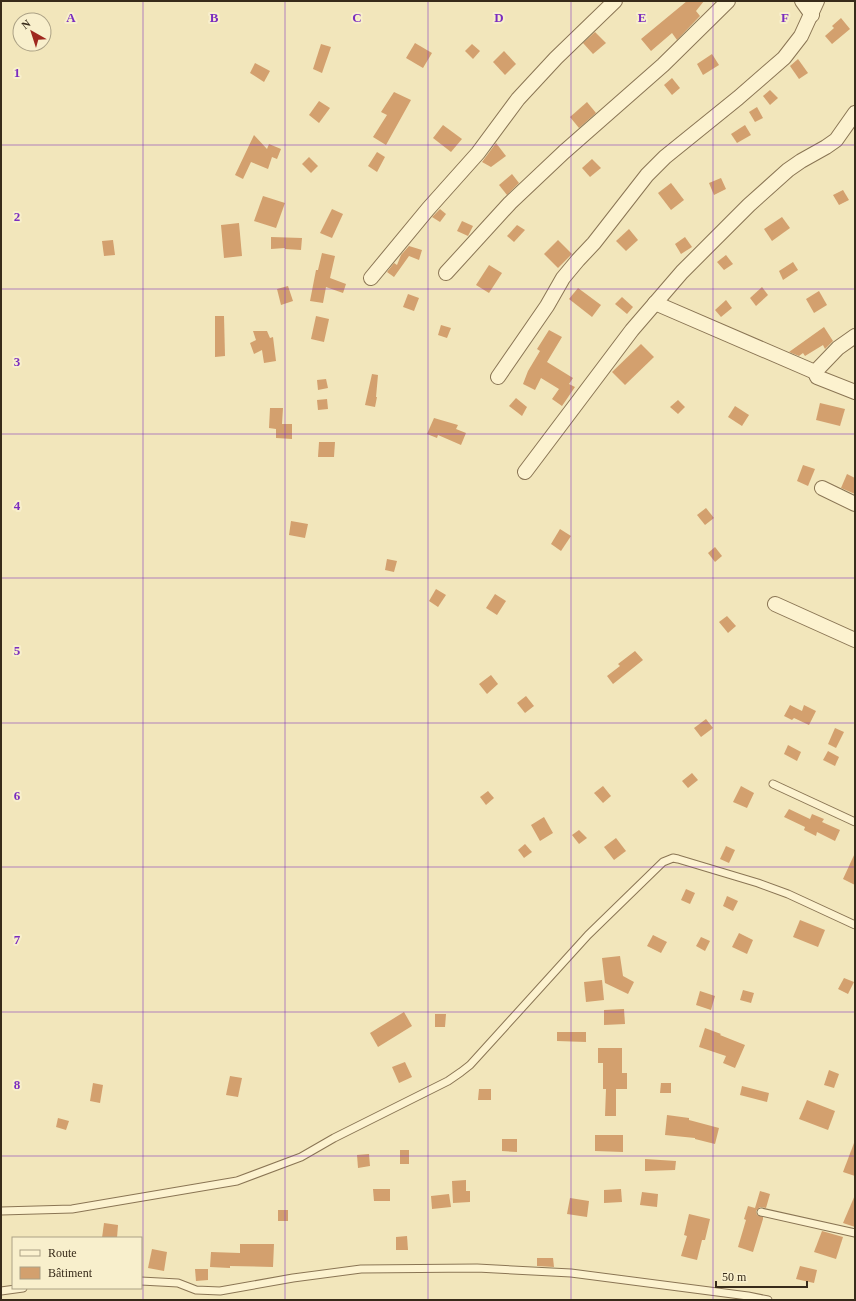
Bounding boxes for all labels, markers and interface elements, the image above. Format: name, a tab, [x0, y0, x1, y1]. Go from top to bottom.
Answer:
text: A	[66, 10, 76, 25]
text: B	[210, 10, 219, 25]
text: C	[352, 10, 362, 25]
text: D	[494, 10, 504, 25]
text: E	[638, 10, 646, 25]
text: F	[781, 10, 789, 25]
north arrow	[12, 12, 52, 52]
text: N	[19, 17, 33, 31]
text: 1	[14, 65, 20, 80]
text: 2	[14, 209, 20, 224]
text: 3	[14, 354, 21, 369]
text: 4	[14, 498, 21, 513]
text: 5	[14, 643, 21, 658]
text: 6	[14, 788, 21, 803]
text: 7	[14, 932, 21, 947]
text: 8	[14, 1077, 21, 1092]
legend	[12, 1237, 142, 1289]
text: Route	[48, 1246, 77, 1260]
scale bar	[716, 1263, 807, 1289]
text: Bâtiment	[48, 1266, 93, 1280]
text: 50 m	[722, 1270, 747, 1284]

